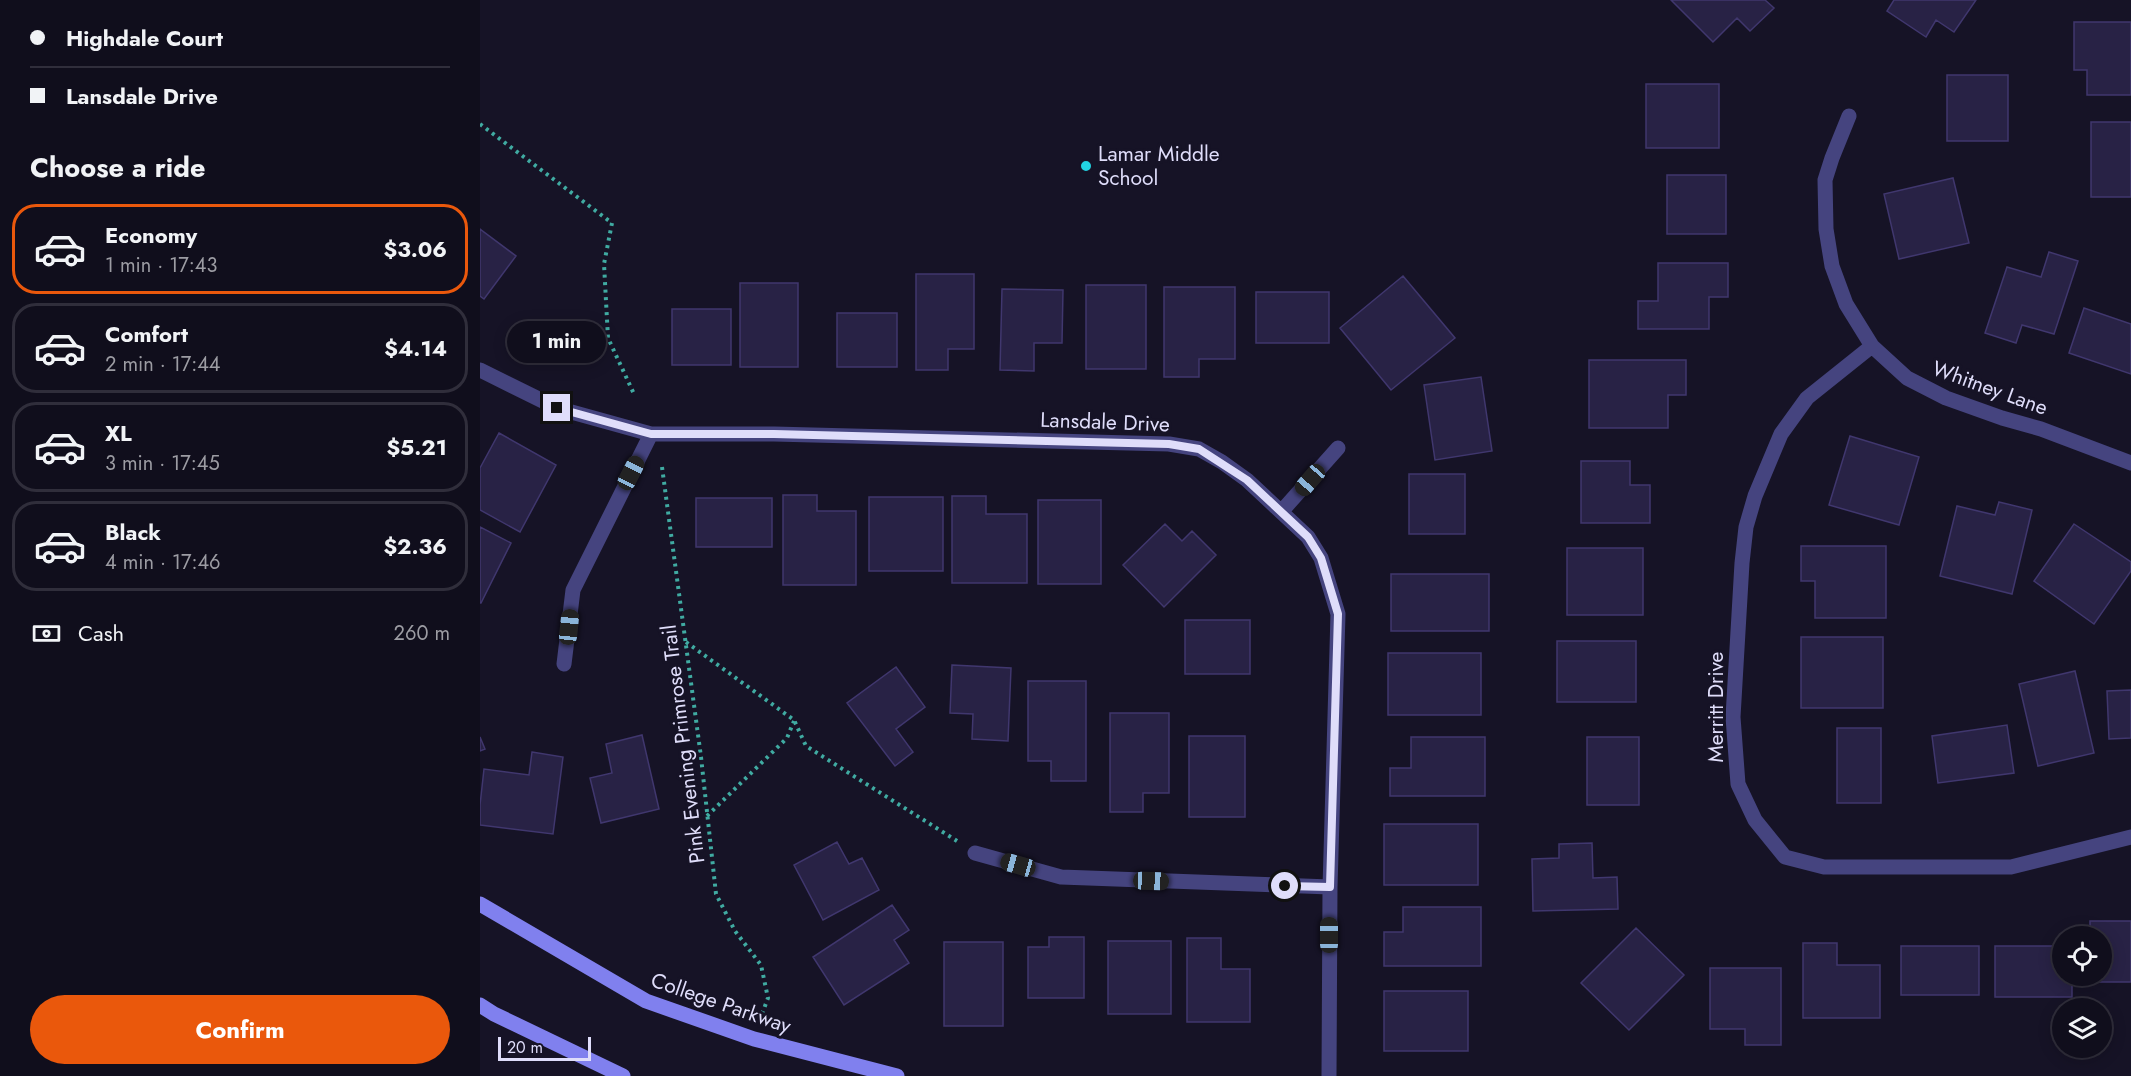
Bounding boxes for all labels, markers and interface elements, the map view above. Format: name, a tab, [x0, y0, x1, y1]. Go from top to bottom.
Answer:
text: Highdale Court	[66, 22, 223, 54]
text: Lansdale Drive	[66, 80, 218, 112]
place label: Lamar Middle School	[1098, 139, 1220, 193]
text: Choose a ride	[30, 148, 205, 187]
marker: Lamar Middle School	[1079, 159, 1093, 173]
text: Economy	[105, 219, 197, 251]
icon: car	[33, 222, 87, 276]
text: $3.06	[384, 233, 447, 265]
text: 1 min · 17:43	[105, 251, 217, 280]
text: Comfort	[105, 318, 188, 350]
icon: car	[33, 321, 87, 375]
callout: 1 min	[508, 321, 607, 363]
text: 1 min	[532, 327, 581, 356]
text: $4.14	[384, 332, 447, 364]
text: 2 min · 17:44	[105, 350, 221, 379]
street label: Whitney Lane	[1928, 353, 2052, 423]
route end	[543, 394, 570, 421]
street label: Lansdale Drive	[1040, 405, 1171, 439]
text: XL	[105, 417, 132, 449]
icon: car	[33, 420, 87, 474]
text: $5.21	[386, 431, 447, 463]
text: 3 min · 17:45	[105, 449, 220, 478]
car	[615, 453, 647, 493]
car	[1291, 461, 1329, 499]
text: Black	[105, 516, 161, 548]
icon: car	[33, 519, 87, 573]
text: $2.36	[383, 530, 447, 562]
text: 4 min · 17:46	[105, 548, 221, 577]
car	[558, 608, 580, 646]
icon: cash	[30, 617, 63, 650]
text: Cash	[78, 617, 124, 649]
text: 260 m	[394, 619, 450, 648]
street label: Pink Evening Primrose Trail	[653, 623, 713, 865]
street label: Merritt Drive	[1701, 651, 1731, 762]
car	[998, 851, 1038, 879]
car	[1133, 871, 1169, 891]
route start	[1271, 872, 1298, 899]
car	[1320, 917, 1338, 953]
map controls	[2052, 926, 2112, 1058]
button: locate	[2052, 926, 2112, 986]
street label: College Parkway	[647, 965, 796, 1041]
button: Confirm	[30, 995, 450, 1064]
button: layers	[2052, 998, 2112, 1058]
scale bar	[498, 1034, 591, 1062]
text: 20 m	[507, 1036, 543, 1059]

